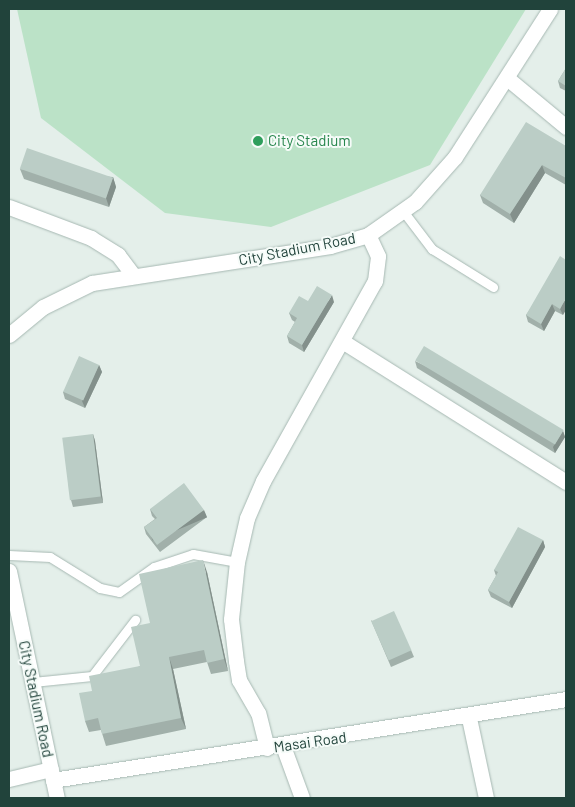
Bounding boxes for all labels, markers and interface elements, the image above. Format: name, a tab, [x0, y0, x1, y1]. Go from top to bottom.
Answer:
place label: City Stadium	[268, 132, 351, 150]
marker: City Stadium	[252, 135, 264, 147]
street label: City Stadium Road	[237, 229, 357, 269]
street label: City Stadium Road	[15, 639, 57, 759]
street label: Masai Road	[272, 728, 348, 756]

